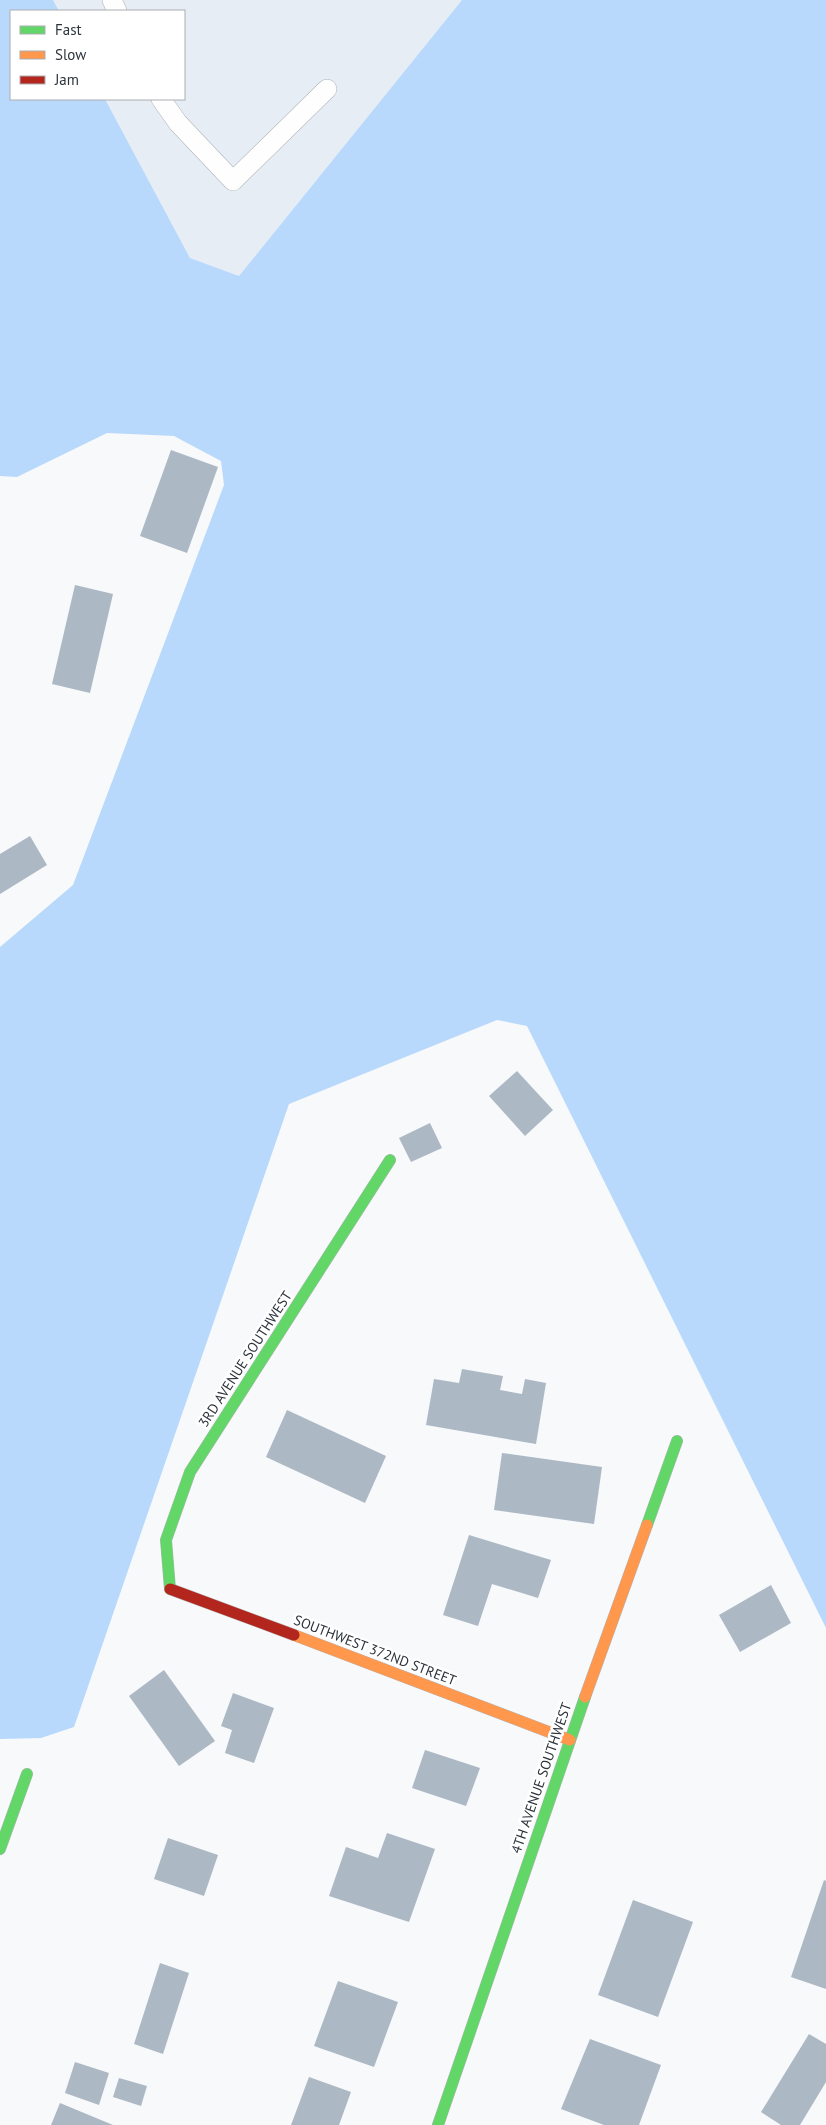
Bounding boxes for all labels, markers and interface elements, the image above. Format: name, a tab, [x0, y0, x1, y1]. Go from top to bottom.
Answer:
legend	[10, 10, 185, 100]
text: Fast	[55, 20, 82, 39]
text: Slow	[55, 45, 86, 64]
text: Jam	[54, 70, 79, 89]
street label: 3RD AVENUE SOUTHWEST	[194, 1287, 296, 1431]
street label: SOUTHWEST 372ND STREET	[291, 1611, 459, 1689]
street label: 4TH AVENUE SOUTHWEST	[507, 1700, 575, 1856]

